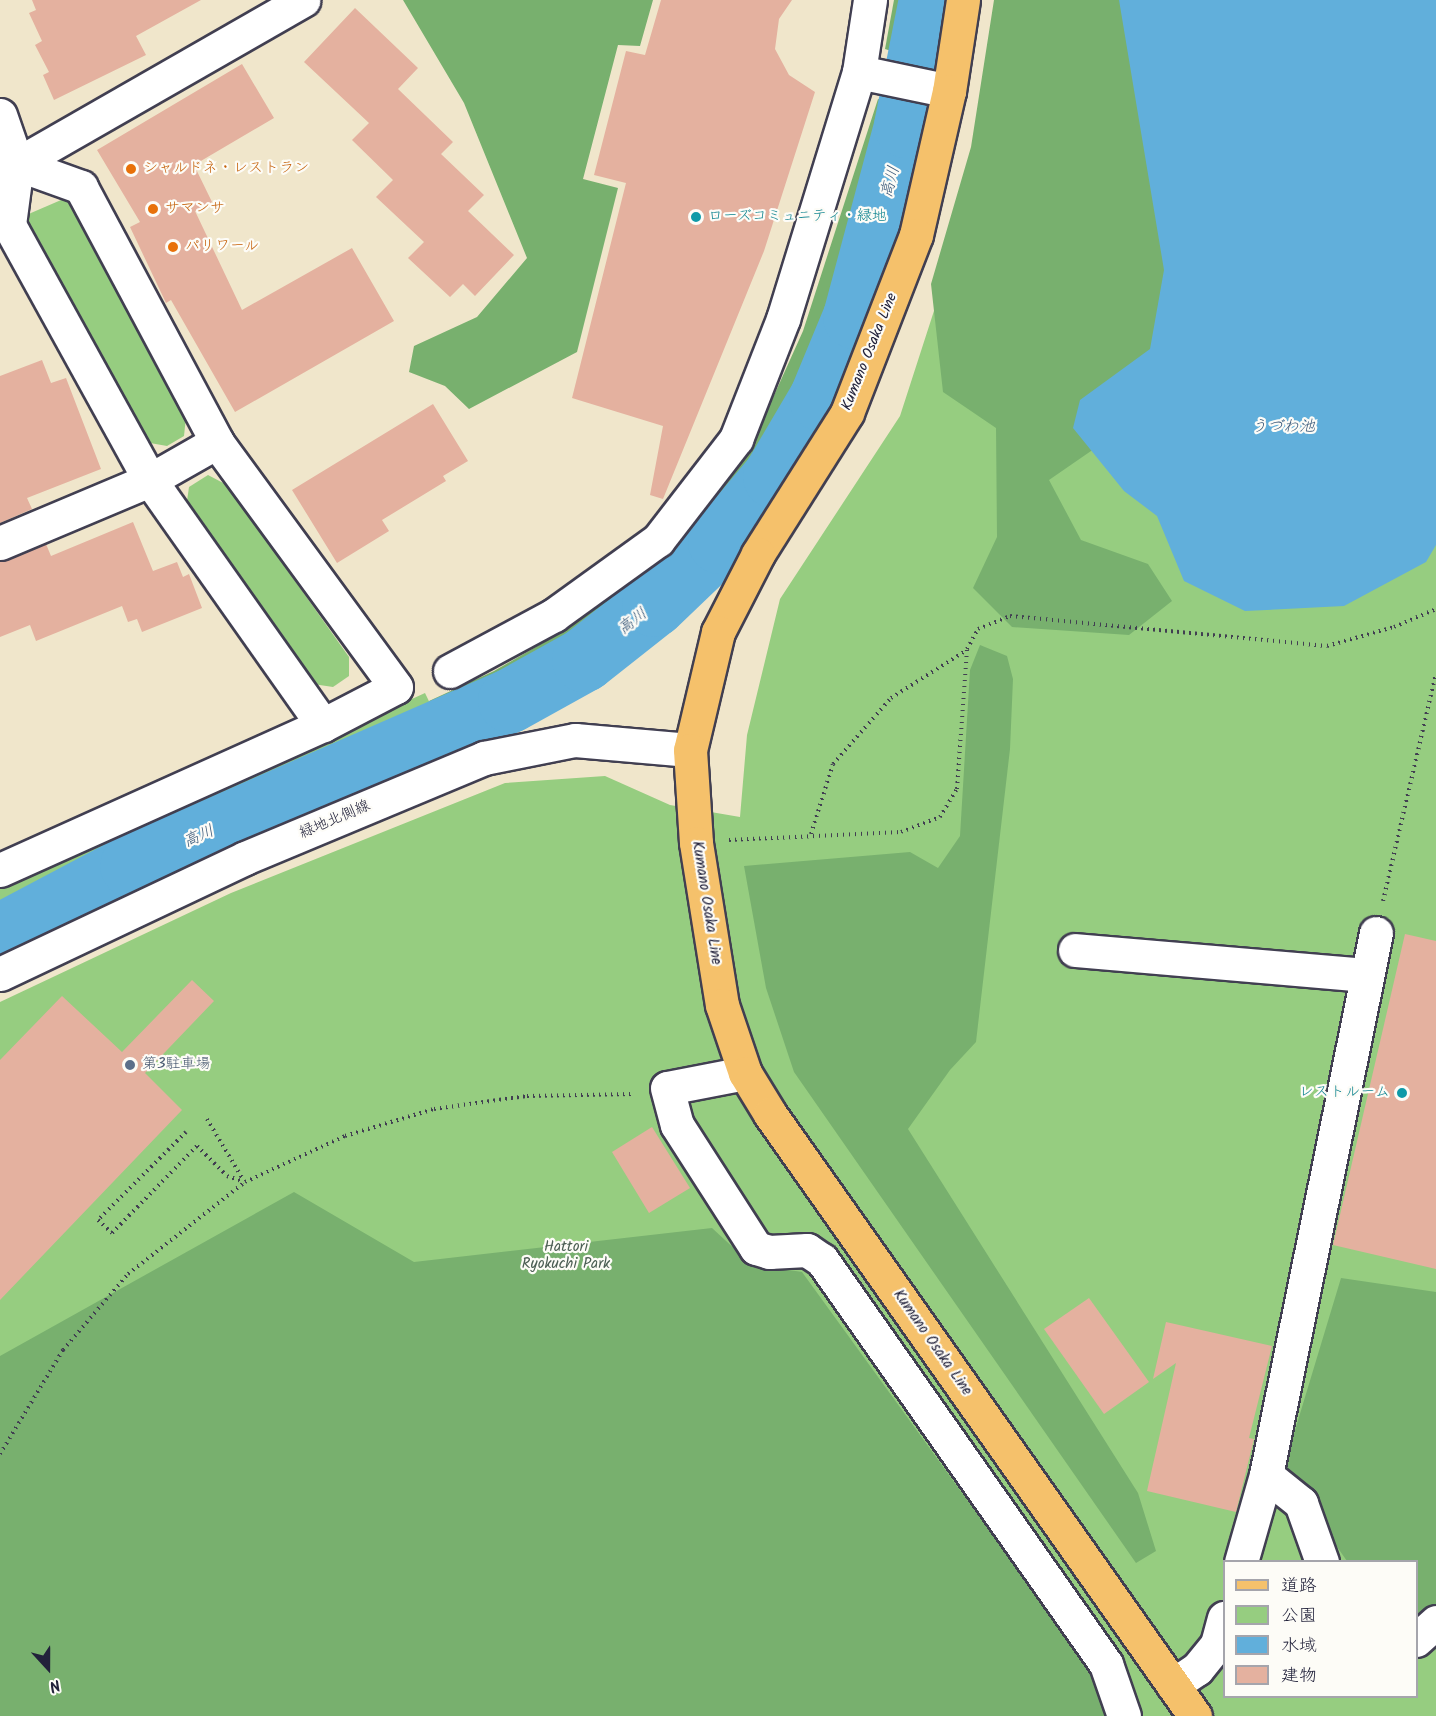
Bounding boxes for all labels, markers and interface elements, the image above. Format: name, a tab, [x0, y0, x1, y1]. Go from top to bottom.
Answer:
place label: シャルドネ・レストラン	[143, 160, 308, 178]
marker: シャルドネ・レストラン	[124, 162, 138, 176]
water label: 高川	[878, 164, 904, 200]
place label: サマンサ	[165, 200, 225, 218]
marker: サマンサ	[146, 202, 160, 216]
place label: ローズコミュニティ・緑地	[708, 208, 888, 226]
marker: ローズコミュニティ・緑地	[689, 210, 703, 224]
place label: パリワール	[185, 238, 260, 256]
marker: パリワール	[166, 240, 180, 254]
street label: Kumano Osaka Line	[838, 291, 902, 413]
water label: うづわ池	[1251, 417, 1315, 437]
water label: 高川	[614, 605, 652, 639]
street label: 緑地北側線	[297, 797, 373, 843]
water label: 高川	[180, 822, 218, 852]
street label: Kumano Osaka Line	[687, 840, 725, 966]
place label: 第3駐車場	[142, 1056, 211, 1074]
marker: 第3駐車場	[123, 1058, 137, 1072]
place label: レストルーム	[1299, 1084, 1390, 1102]
marker: レストルーム	[1395, 1086, 1409, 1100]
park label: Hattori Ryokuchi Park	[522, 1238, 610, 1273]
street label: Kumano Osaka Line	[889, 1287, 975, 1399]
legend	[1223, 1560, 1418, 1698]
text: 道路	[1281, 1572, 1317, 1601]
text: 公園	[1281, 1602, 1317, 1631]
text: 水域	[1281, 1632, 1317, 1661]
north arrow	[18, 1638, 78, 1698]
text: 建物	[1281, 1662, 1317, 1691]
text: N	[45, 1672, 64, 1699]

